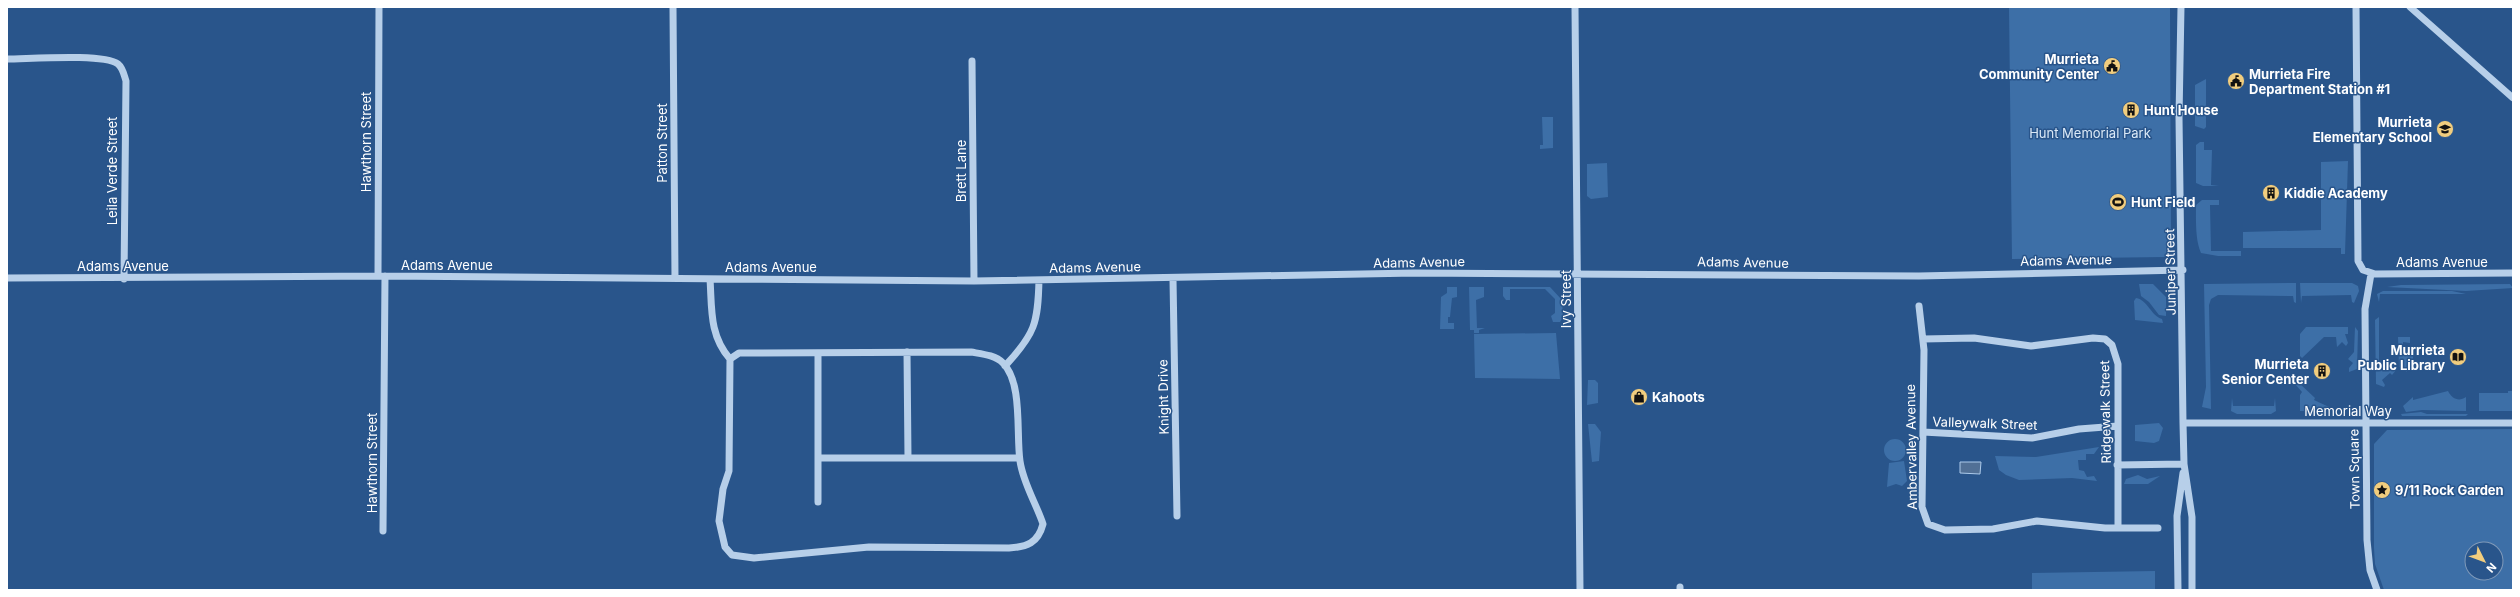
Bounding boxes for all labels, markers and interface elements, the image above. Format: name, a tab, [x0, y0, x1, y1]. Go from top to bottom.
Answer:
place label: Murrieta Community Center	[1979, 51, 2100, 82]
public building icon: Murrieta Community Center	[2102, 56, 2122, 76]
place label: Murrieta Fire Department Station #1	[2249, 66, 2390, 97]
public building icon: Murrieta Fire Department Station #1	[2226, 71, 2246, 91]
street label: Hawthorn Street	[358, 92, 374, 192]
building icon: Hunt House	[2121, 100, 2141, 120]
place label: Hunt House	[2144, 102, 2219, 118]
street label: Patton Street	[654, 103, 670, 183]
place label: Murrieta Elementary School	[2313, 114, 2432, 145]
street label: Leila Verde Street	[104, 117, 120, 225]
school or university icon: Murrieta Elementary School	[2435, 119, 2455, 139]
park label: Hunt Memorial Park	[2029, 125, 2151, 141]
street label: Brett Lane	[953, 140, 969, 202]
building icon: Kiddie Academy	[2261, 183, 2281, 203]
place label: Kiddie Academy	[2284, 185, 2388, 201]
sports icon: Hunt Field	[2108, 192, 2128, 212]
place label: Hunt Field	[2131, 194, 2195, 210]
street label: Juniper Street	[2161, 229, 2179, 315]
street label: Adams Avenue	[2020, 251, 2112, 269]
street label: Adams Avenue	[1373, 253, 1465, 271]
street label: Adams Avenue	[1697, 253, 1789, 271]
street label: Adams Avenue	[2396, 254, 2488, 270]
street label: Adams Avenue	[401, 257, 493, 273]
street label: Adams Avenue	[77, 258, 169, 274]
street label: Adams Avenue	[1049, 258, 1141, 276]
street label: Adams Avenue	[725, 259, 817, 275]
street label: Ivy Street	[1558, 270, 1574, 328]
place label: Murrieta Public Library	[2357, 342, 2445, 373]
library icon: Murrieta Public Library	[2448, 347, 2468, 367]
place label: Murrieta Senior Center	[2222, 356, 2310, 387]
street label: Knight Drive	[1154, 359, 1172, 435]
street label: Ridgewalk Street	[2096, 360, 2114, 464]
building icon: Murrieta Senior Center	[2312, 361, 2332, 381]
street label: Ambervalley Avenue	[1902, 384, 1920, 510]
shop icon: Kahoots	[1629, 387, 1649, 407]
place label: Kahoots	[1652, 389, 1705, 405]
street label: Memorial Way	[2304, 403, 2392, 419]
street label: Hawthorn Street	[364, 413, 380, 513]
street label: Valleywalk Street	[1932, 413, 2038, 433]
street label: Town Square	[2345, 429, 2363, 509]
place icon: 9/11 Rock Garden	[2372, 480, 2392, 500]
place label: 9/11 Rock Garden	[2395, 482, 2504, 498]
north arrow	[2464, 541, 2504, 581]
text: N	[2483, 560, 2499, 575]

